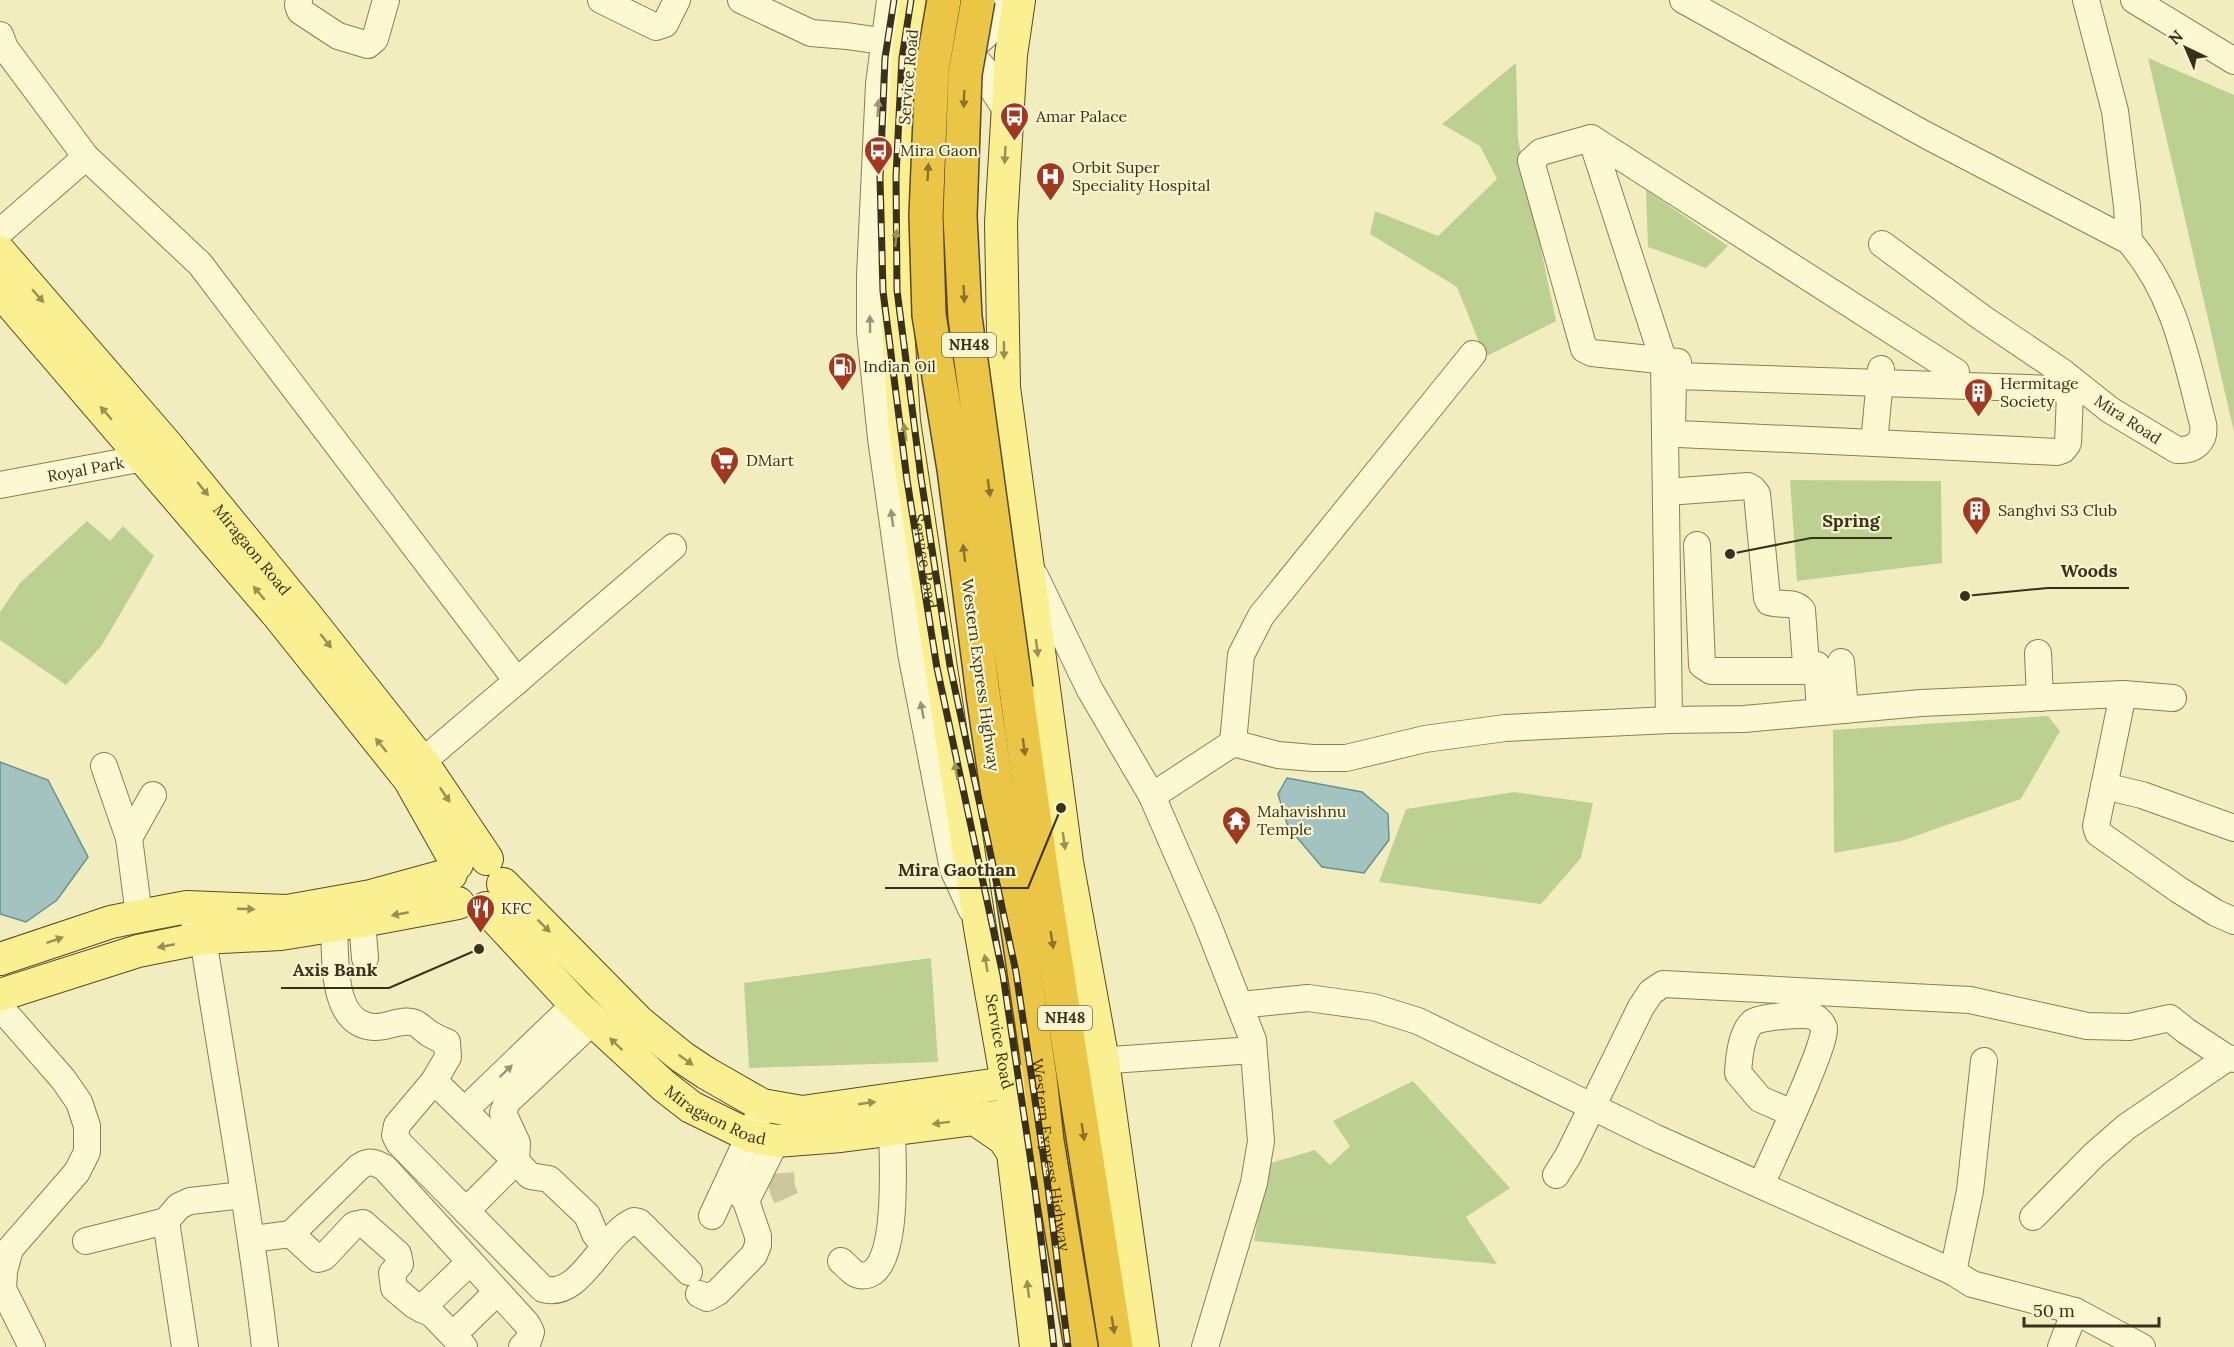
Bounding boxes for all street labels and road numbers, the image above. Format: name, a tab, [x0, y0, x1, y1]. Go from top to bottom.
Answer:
street label: Service Road	[894, 28, 922, 126]
road number: NH48	[942, 333, 996, 357]
street label: Mira Road	[2091, 390, 2165, 448]
street label: Royal Park	[45, 452, 126, 486]
street label: Miragaon Road	[209, 500, 296, 599]
street label: Service Road	[908, 512, 942, 610]
street label: Western Express Highway	[958, 577, 1005, 773]
street label: Service Road	[982, 992, 1019, 1092]
road number: NH48	[1038, 1006, 1092, 1030]
street label: Western Express Highway	[1027, 1057, 1075, 1253]
street label: Miragaon Road	[661, 1081, 768, 1149]

